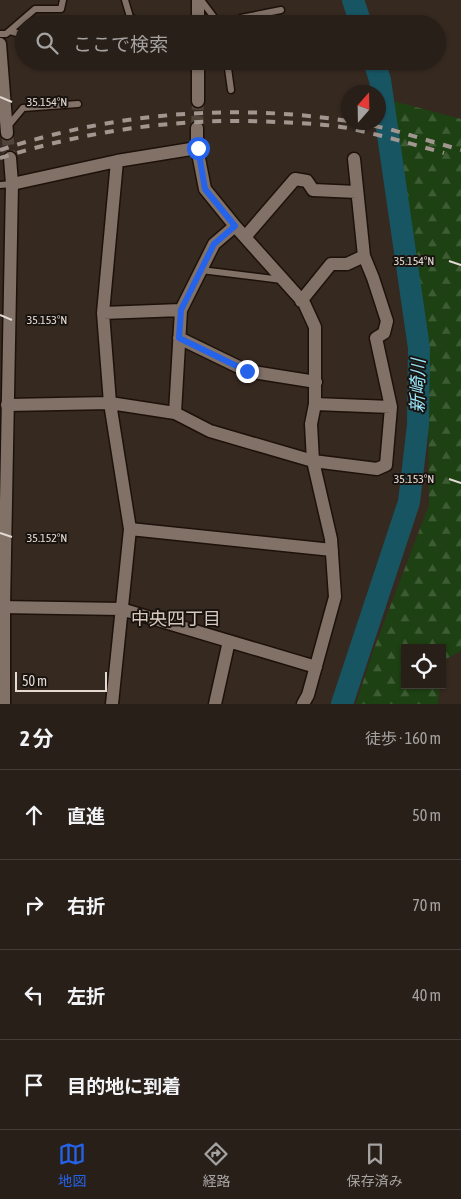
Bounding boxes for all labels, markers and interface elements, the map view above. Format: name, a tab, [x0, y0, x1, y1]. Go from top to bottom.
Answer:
search box	[15, 15, 446, 70]
icon: search	[33, 29, 61, 57]
text: ここで検索	[73, 33, 168, 55]
north arrow	[341, 85, 386, 130]
text: 35.154°N	[27, 95, 67, 109]
route start	[187, 137, 210, 160]
text: 35.154°N	[394, 254, 434, 268]
text: 35.153°N	[27, 313, 67, 327]
water label: 新崎川	[407, 357, 429, 413]
route end	[236, 360, 259, 383]
text: 35.153°N	[394, 472, 434, 486]
text: 35.152°N	[27, 531, 67, 545]
district label: 中央四丁目	[131, 608, 221, 629]
map controls	[401, 644, 446, 689]
button: locate	[401, 644, 446, 689]
scale bar	[15, 669, 108, 692]
text: 50 m	[22, 673, 47, 689]
text: 2 分	[20, 726, 54, 750]
text: 徒歩 · 160 m	[365, 729, 441, 747]
icon: ahead	[20, 801, 48, 829]
text: 直進	[67, 805, 105, 827]
text: 50 m	[412, 806, 441, 824]
icon: right	[20, 891, 48, 919]
text: 右折	[67, 895, 105, 917]
text: 70 m	[412, 896, 441, 914]
icon: left	[20, 981, 48, 1009]
text: 左折	[67, 985, 105, 1007]
text: 40 m	[412, 986, 441, 1004]
icon: arrive	[20, 1071, 48, 1099]
text: 目的地に到着	[67, 1075, 181, 1097]
tab: 地図	[58, 1140, 86, 1190]
tab: 経路	[202, 1140, 230, 1190]
tab: 保存済み	[347, 1140, 403, 1190]

